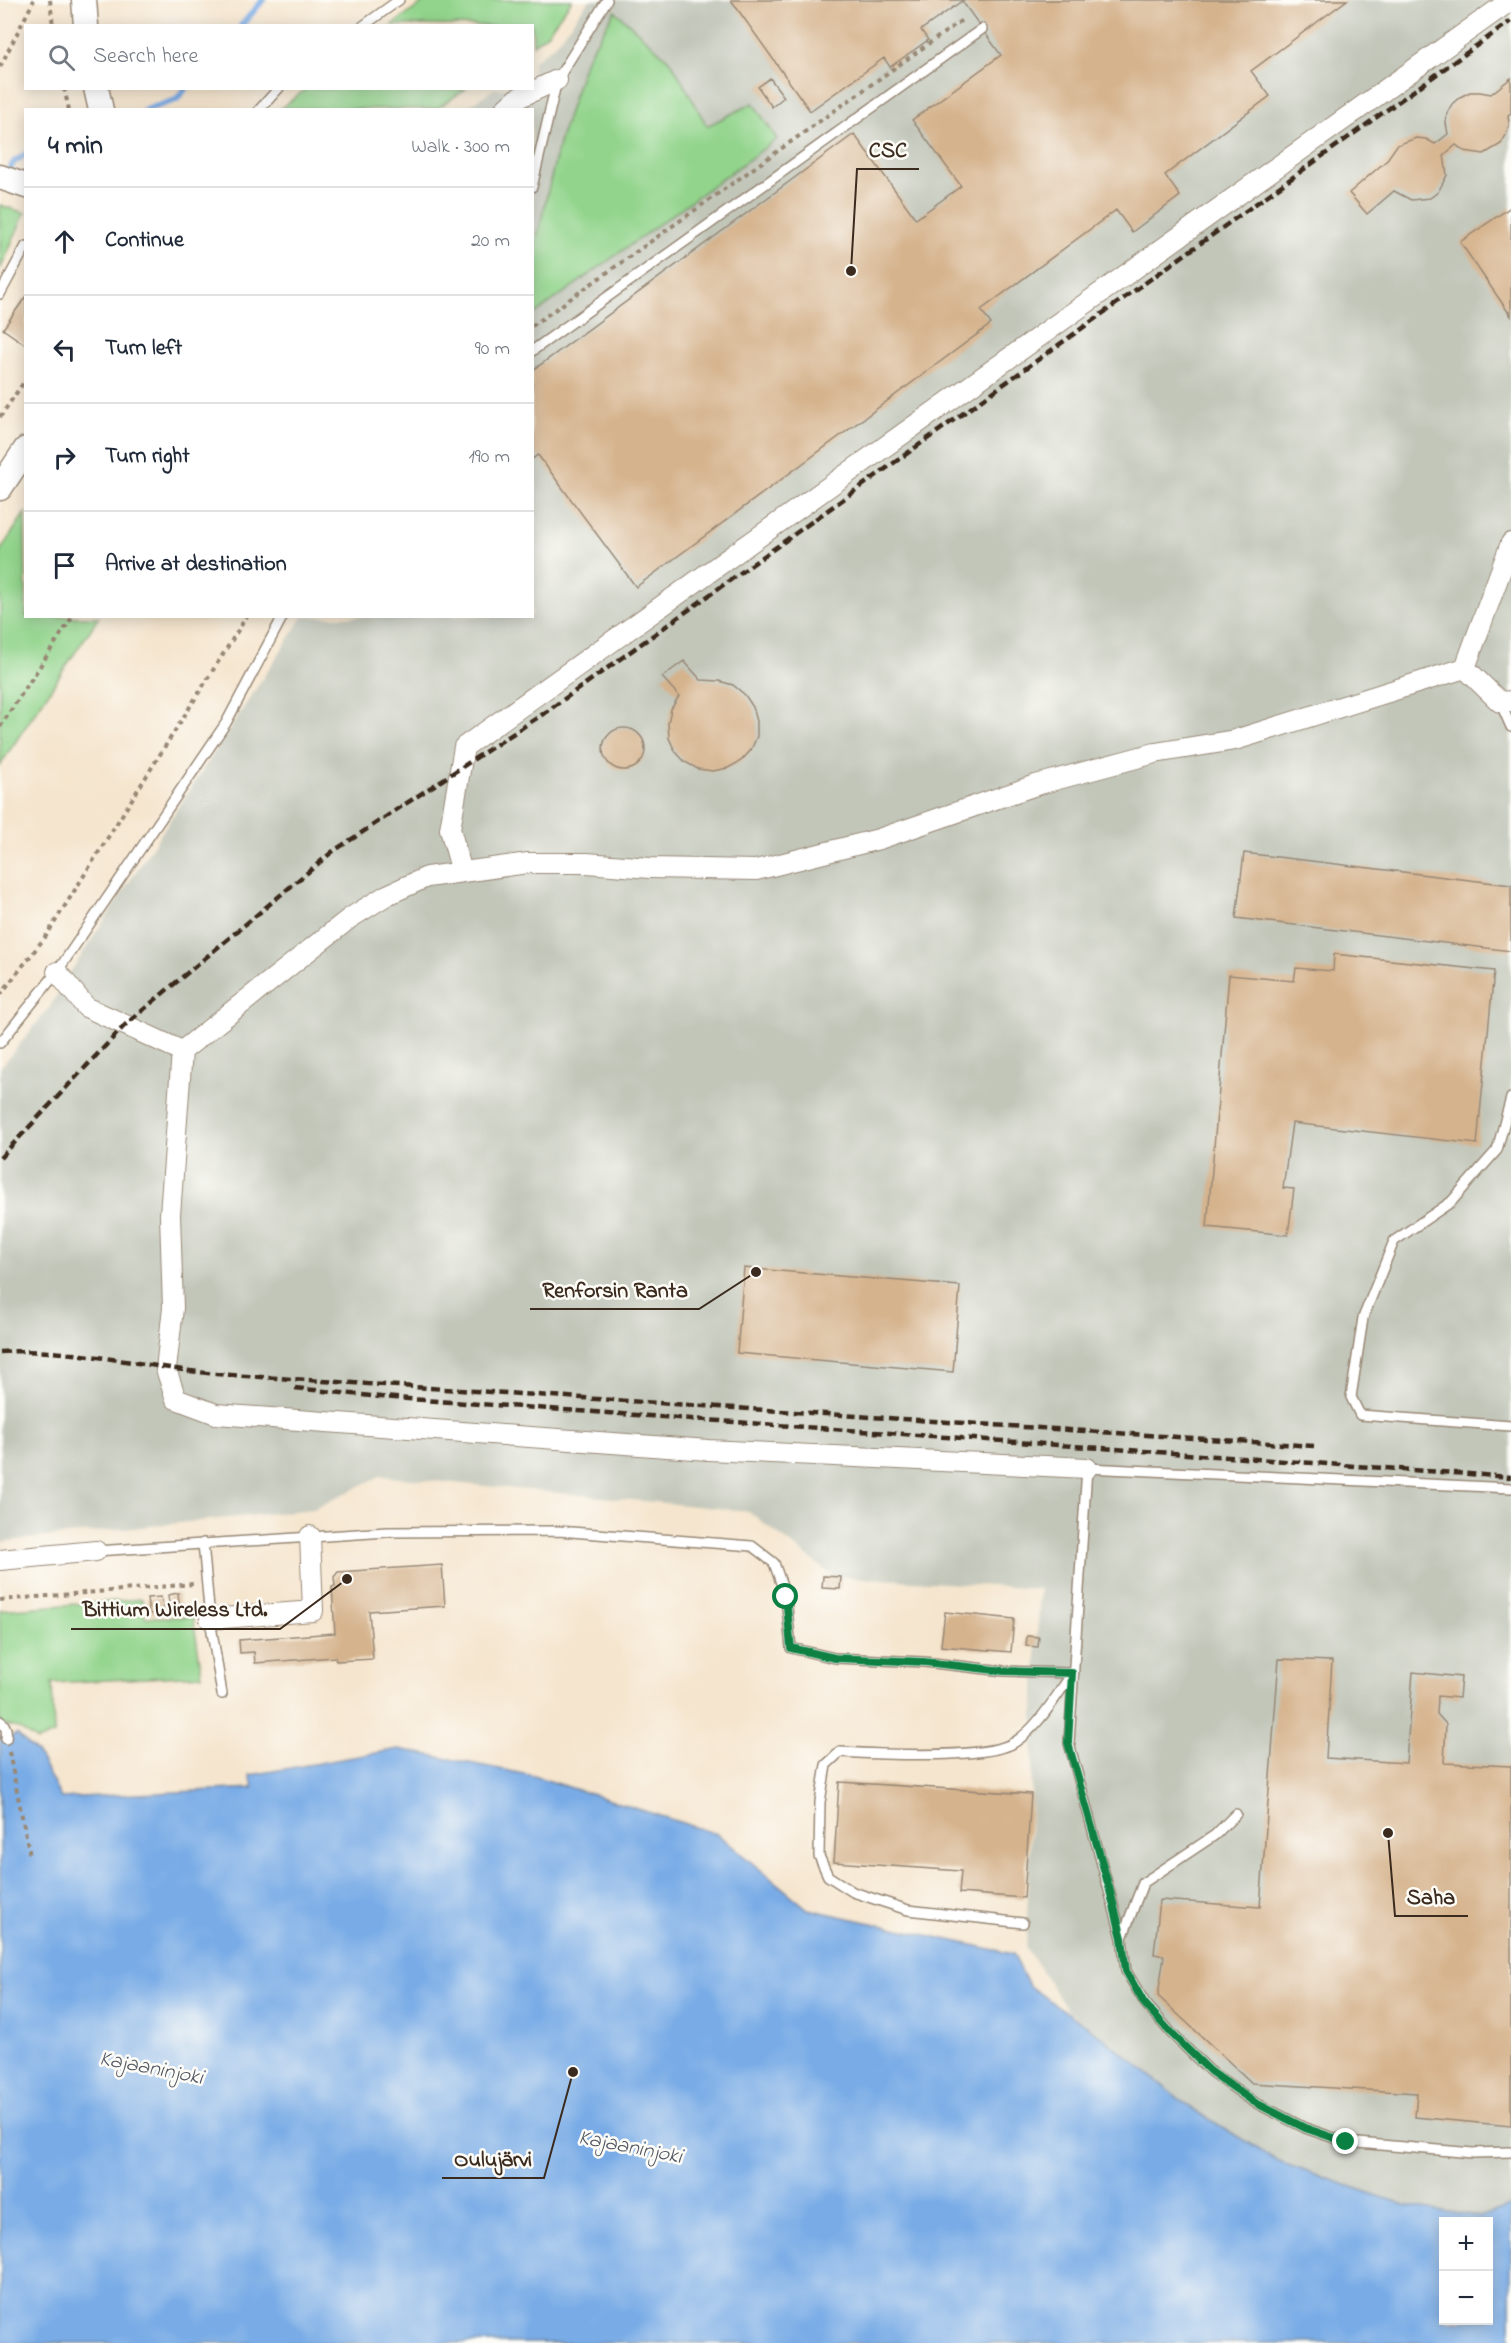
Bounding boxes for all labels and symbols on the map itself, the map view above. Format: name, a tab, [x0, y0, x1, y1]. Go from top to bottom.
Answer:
callout: CSC	[857, 129, 919, 169]
text: CSC	[869, 136, 907, 168]
callout: Renforsin Ranta	[530, 1269, 699, 1309]
text: Renforsin Ranta	[542, 1276, 688, 1308]
route start	[772, 1583, 798, 1609]
callout: Bittium Wireless Ltd.	[71, 1589, 280, 1629]
text: Bittium Wireless Ltd.	[81, 1595, 268, 1627]
callout: Saha	[1395, 1876, 1468, 1916]
text: Saha	[1407, 1883, 1455, 1915]
water label: Kajaaninjoki	[96, 2043, 208, 2095]
water label: Kajaaninjoki	[575, 2122, 687, 2174]
route end	[1332, 2128, 1358, 2154]
callout: Oulujärvi	[442, 2138, 544, 2178]
text: Oulujärvi	[454, 2145, 532, 2177]

